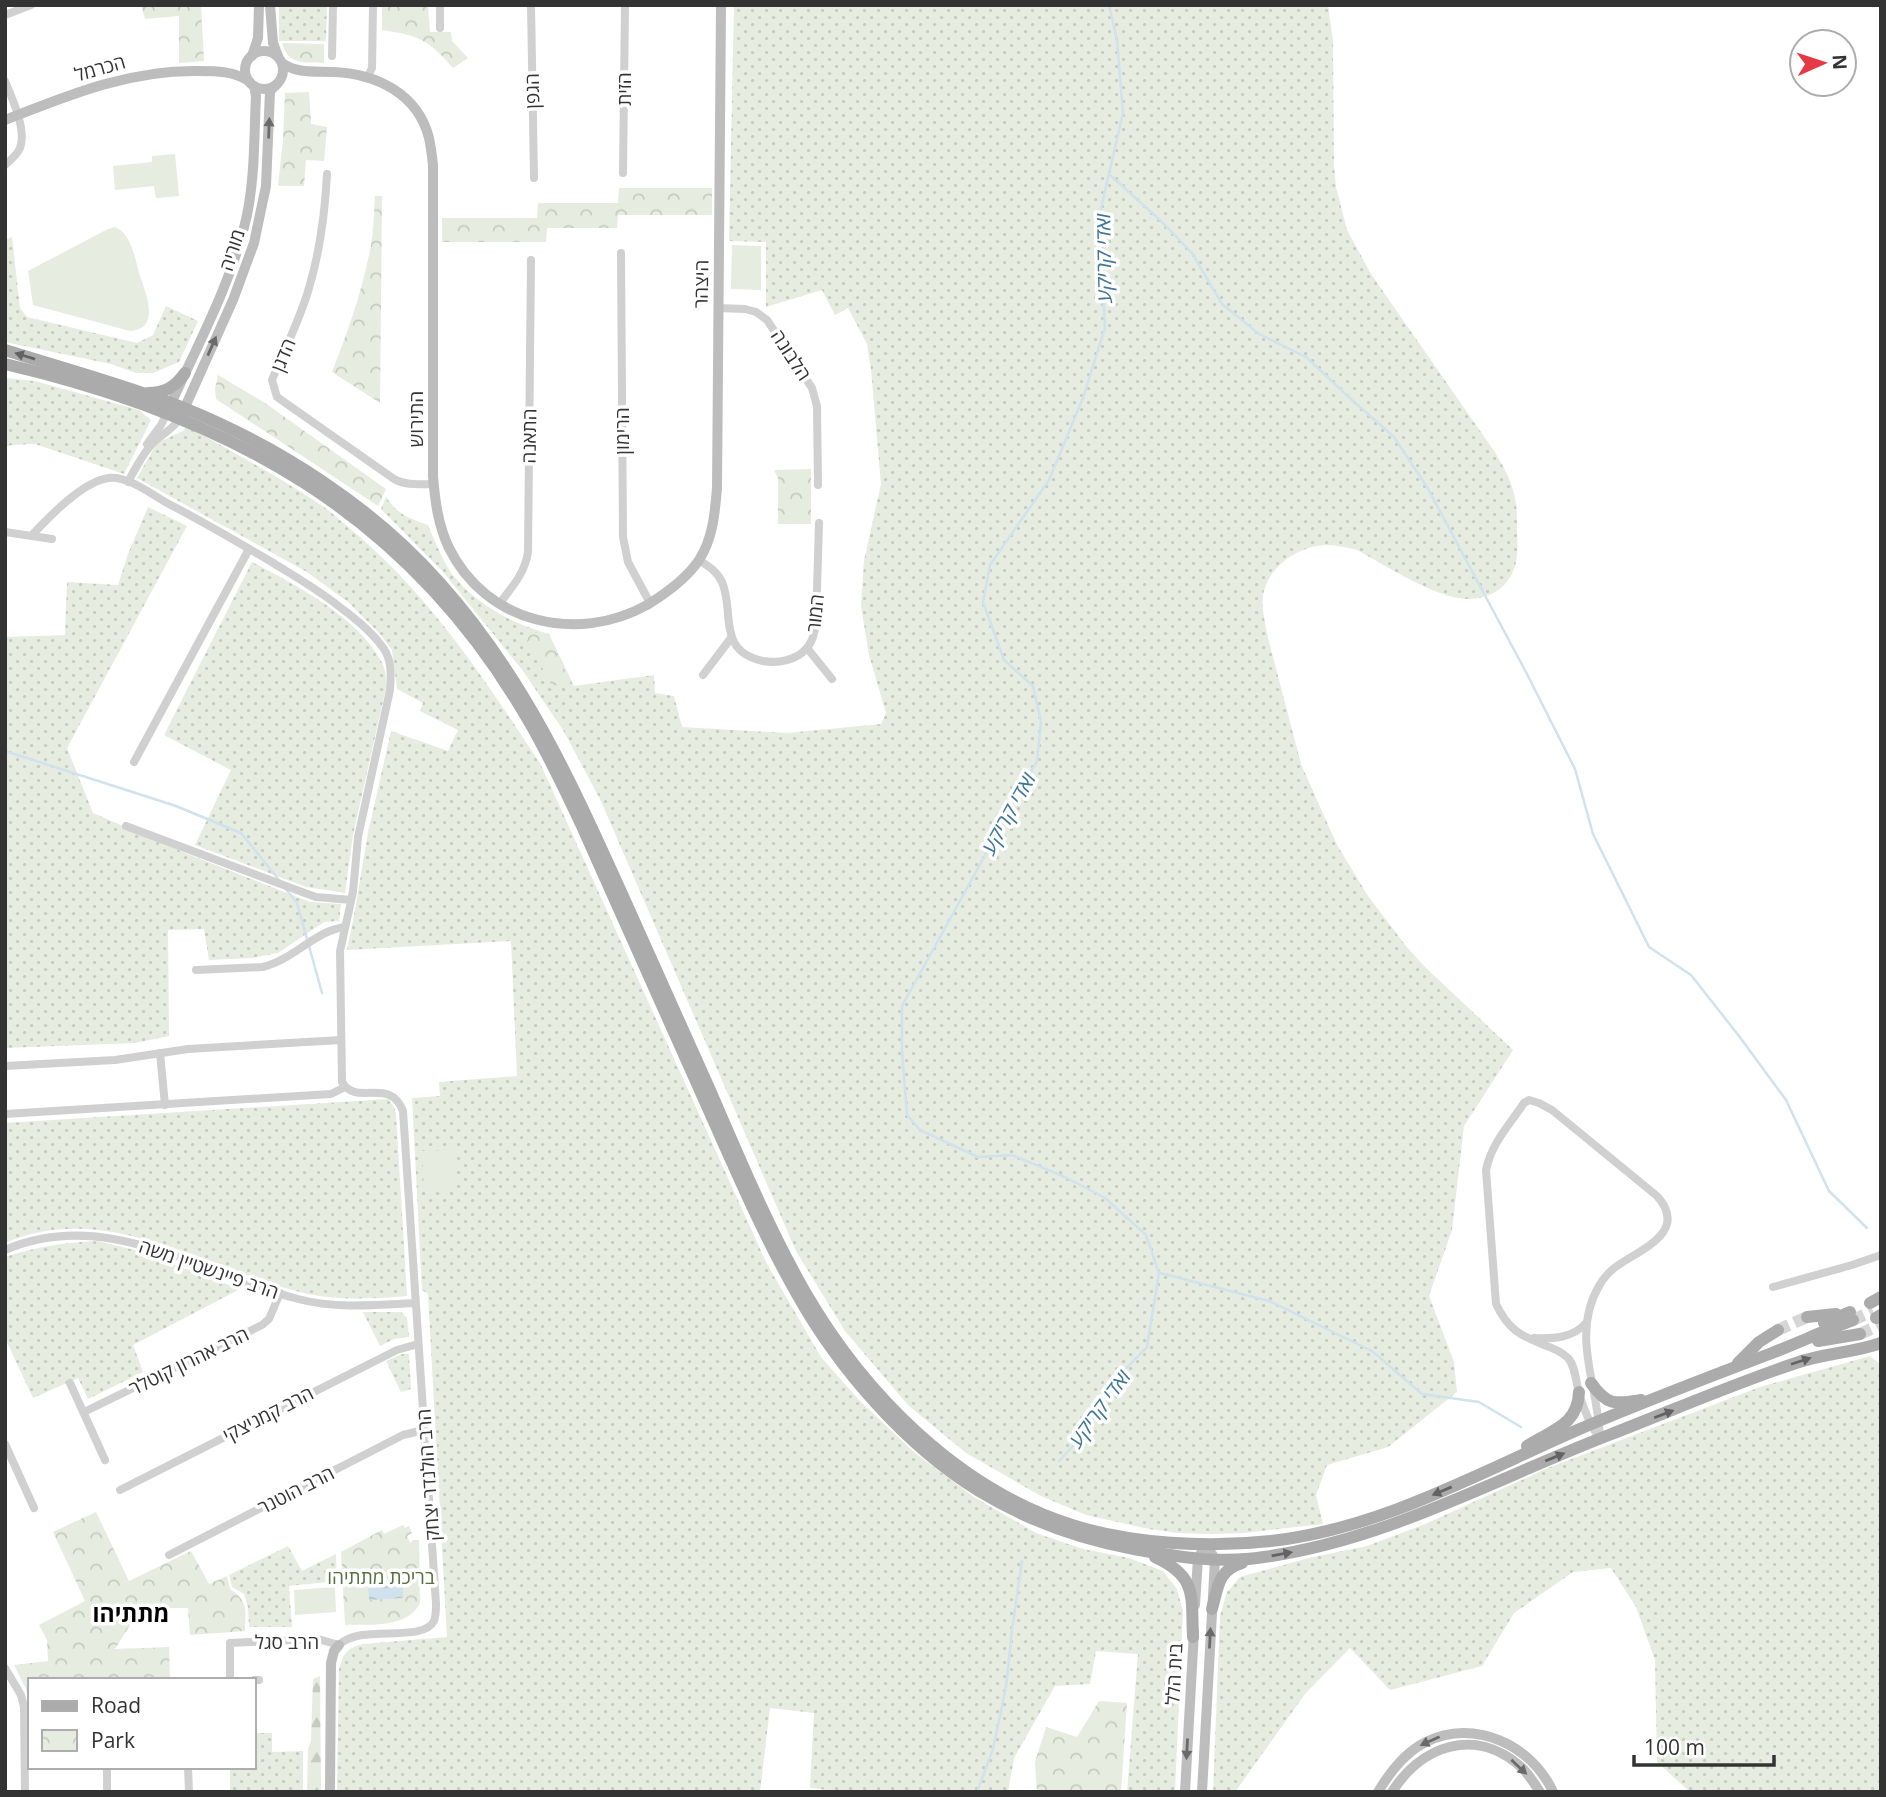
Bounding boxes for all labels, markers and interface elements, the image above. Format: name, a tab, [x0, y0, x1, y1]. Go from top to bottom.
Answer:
north arrow	[1788, 28, 1858, 98]
street label: הכרמל	[72, 48, 128, 88]
text: N	[1827, 54, 1853, 71]
street label: הזית	[611, 72, 637, 106]
street label: הגפן	[519, 73, 545, 109]
one-way arrow	[263, 117, 274, 139]
water label: ואדי קריקע	[1088, 213, 1118, 304]
street label: מוריה	[213, 226, 251, 274]
street label: היצהר	[688, 260, 714, 308]
street label: הלבונה	[765, 324, 817, 386]
street label: הדגן	[264, 334, 302, 376]
one-way arrow	[206, 336, 218, 356]
one-way arrow	[14, 351, 35, 361]
street label: התירוש	[403, 391, 429, 447]
street label: הרימון	[609, 407, 635, 455]
street label: התאנה	[516, 408, 542, 464]
street label: המור	[800, 593, 830, 633]
water label: ואדי קריקע	[974, 767, 1042, 860]
street label: הרב פיינשטיין משה	[136, 1233, 282, 1305]
street label: הרב אהרון קוטלר	[125, 1321, 253, 1401]
one-way arrow	[1791, 1355, 1812, 1366]
water label: ואדי קריקע	[1061, 1363, 1137, 1453]
street label: הרב קמניצקי	[218, 1380, 318, 1448]
street label: הרב הולנדר יצחק	[410, 1408, 446, 1542]
one-way arrow	[1653, 1408, 1674, 1419]
one-way arrow	[1544, 1451, 1565, 1462]
street label: הרב הוטנר	[253, 1460, 339, 1520]
one-way arrow	[1431, 1486, 1452, 1497]
one-way arrow	[1271, 1549, 1293, 1560]
park label: בריכת מתתיהו	[327, 1564, 435, 1590]
district label: מתתיהו	[93, 1597, 169, 1629]
one-way arrow	[1205, 1627, 1216, 1649]
street label: הרב סגל	[255, 1629, 319, 1655]
street label: בית הלל	[1159, 1642, 1189, 1706]
legend	[28, 1678, 256, 1769]
text: Road	[91, 1691, 141, 1719]
scale bar	[1634, 1724, 1774, 1768]
text: Park	[91, 1726, 135, 1754]
text: 100 m	[1644, 1733, 1705, 1761]
one-way arrow	[1420, 1735, 1440, 1747]
one-way arrow	[1182, 1738, 1193, 1760]
one-way arrow	[1511, 1759, 1528, 1775]

